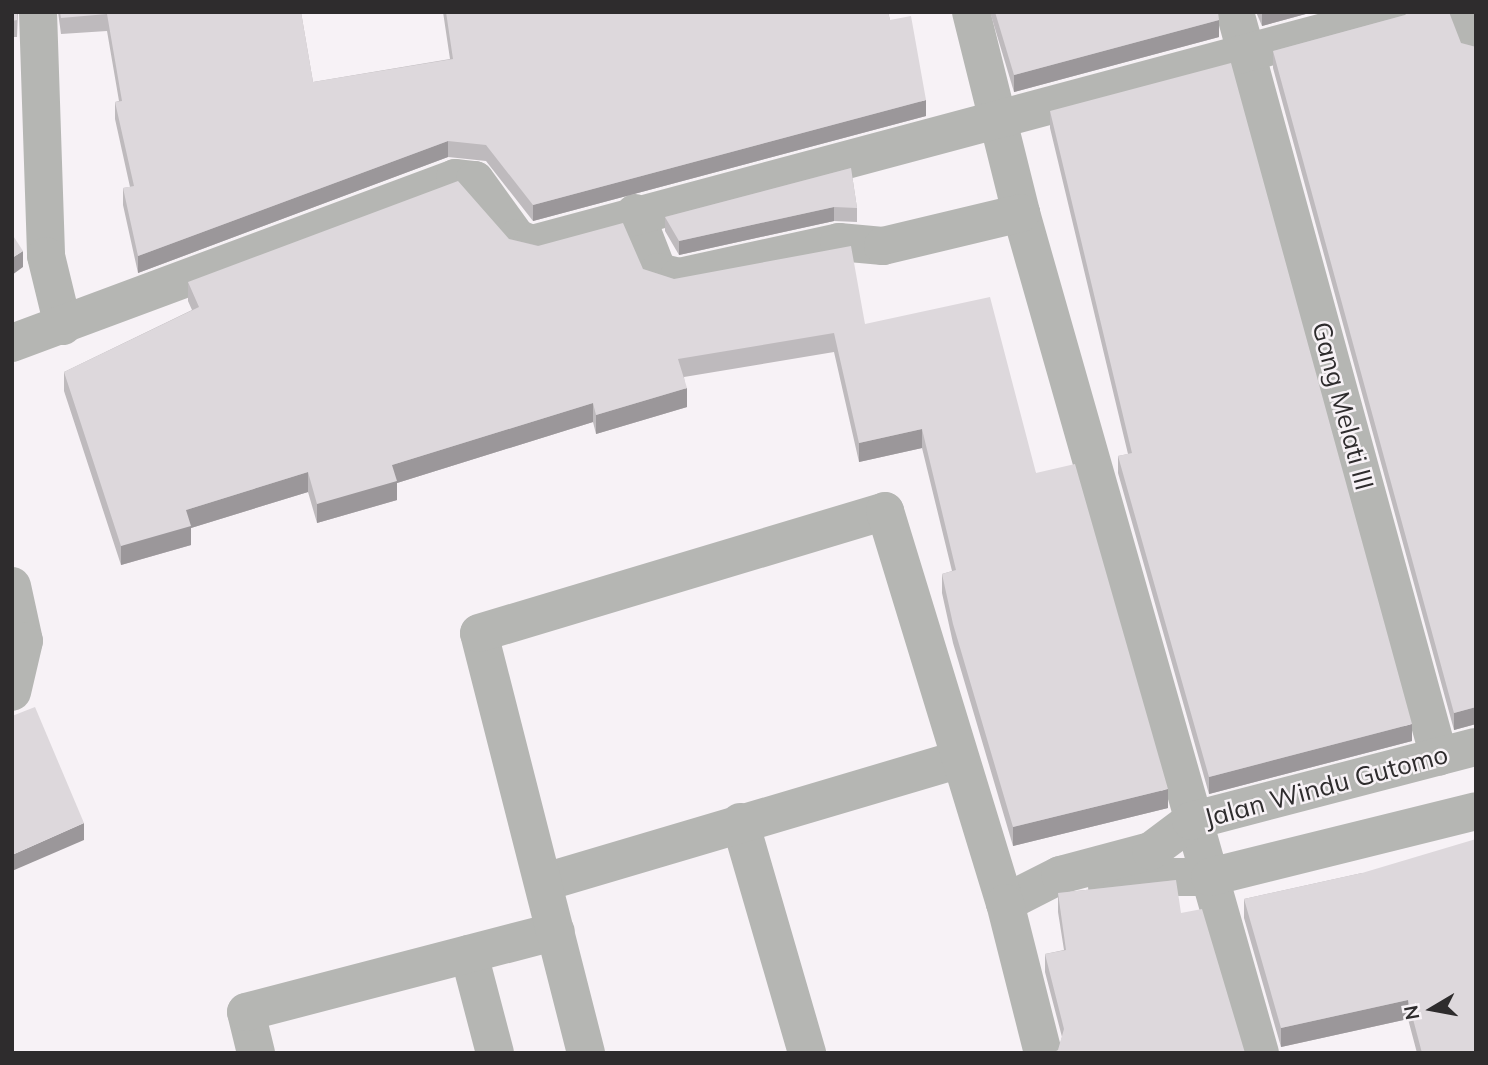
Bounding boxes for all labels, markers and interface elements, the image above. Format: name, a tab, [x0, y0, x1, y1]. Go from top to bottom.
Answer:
street label: Gang Melati III	[1306, 318, 1380, 494]
street label: Jalan Windu Gutomo	[1201, 738, 1451, 834]
north arrow	[1397, 974, 1467, 1044]
text: N	[1398, 1003, 1424, 1022]

